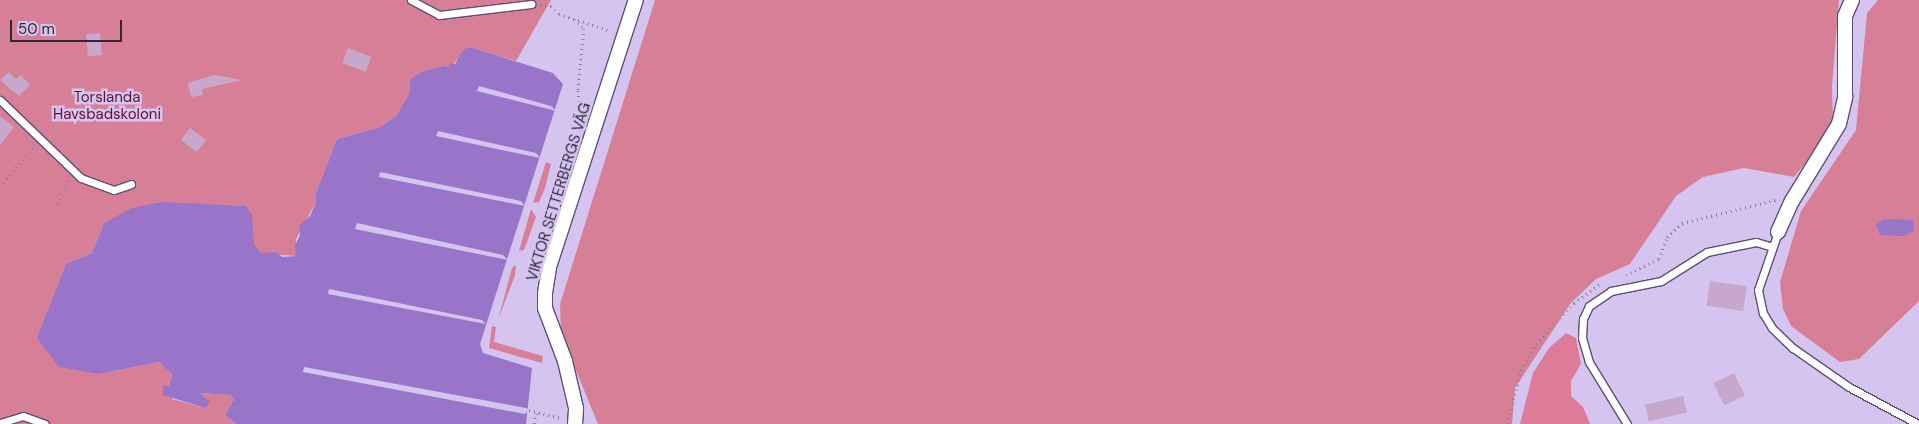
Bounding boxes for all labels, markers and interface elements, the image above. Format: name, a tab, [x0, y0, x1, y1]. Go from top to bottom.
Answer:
scale bar	[12, 10, 125, 42]
text: 50 m	[18, 19, 55, 39]
park label: Torslanda Havsbadskoloni	[53, 88, 161, 123]
street label: VIKTOR SETTERBERGS VÄG	[523, 100, 595, 284]

